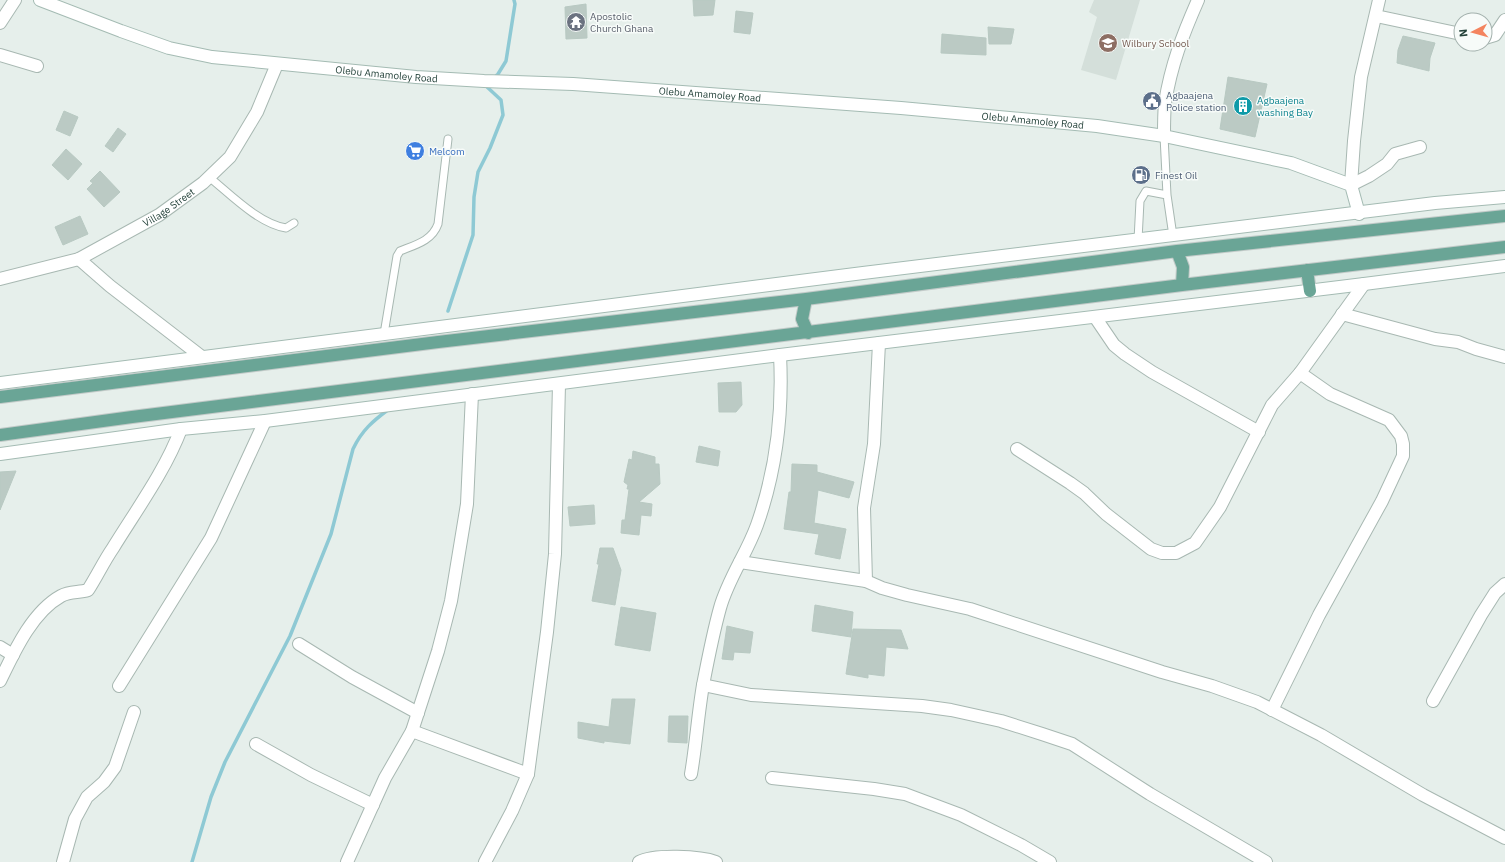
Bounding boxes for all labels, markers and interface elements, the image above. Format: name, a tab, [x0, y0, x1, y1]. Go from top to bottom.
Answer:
place label: Apostolic Church Ghana	[590, 10, 654, 35]
temple icon: Apostolic Church Ghana	[565, 11, 587, 33]
north arrow	[1453, 12, 1493, 52]
text: N	[1456, 28, 1470, 38]
school or university icon: Wilbury School	[1097, 32, 1119, 54]
place label: Wilbury School	[1122, 37, 1189, 50]
street label: Olebu Amamoley Road	[335, 63, 438, 85]
street label: Olebu Amamoley Road	[658, 84, 762, 105]
place label: Agbaajena Police station	[1166, 89, 1226, 114]
public building icon: Agbaajena Police station	[1141, 90, 1163, 112]
place label: Agbaajena washing Bay	[1257, 94, 1313, 119]
building icon: Agbaajena washing Bay	[1232, 95, 1254, 117]
street label: Olebu Amamoley Road	[981, 109, 1084, 132]
supermarket icon: Melcom	[404, 140, 426, 162]
place label: Melcom	[429, 145, 465, 158]
fuel station icon: Finest Oil	[1130, 164, 1152, 186]
place label: Finest Oil	[1155, 169, 1198, 182]
street label: Village Street	[141, 185, 198, 230]

